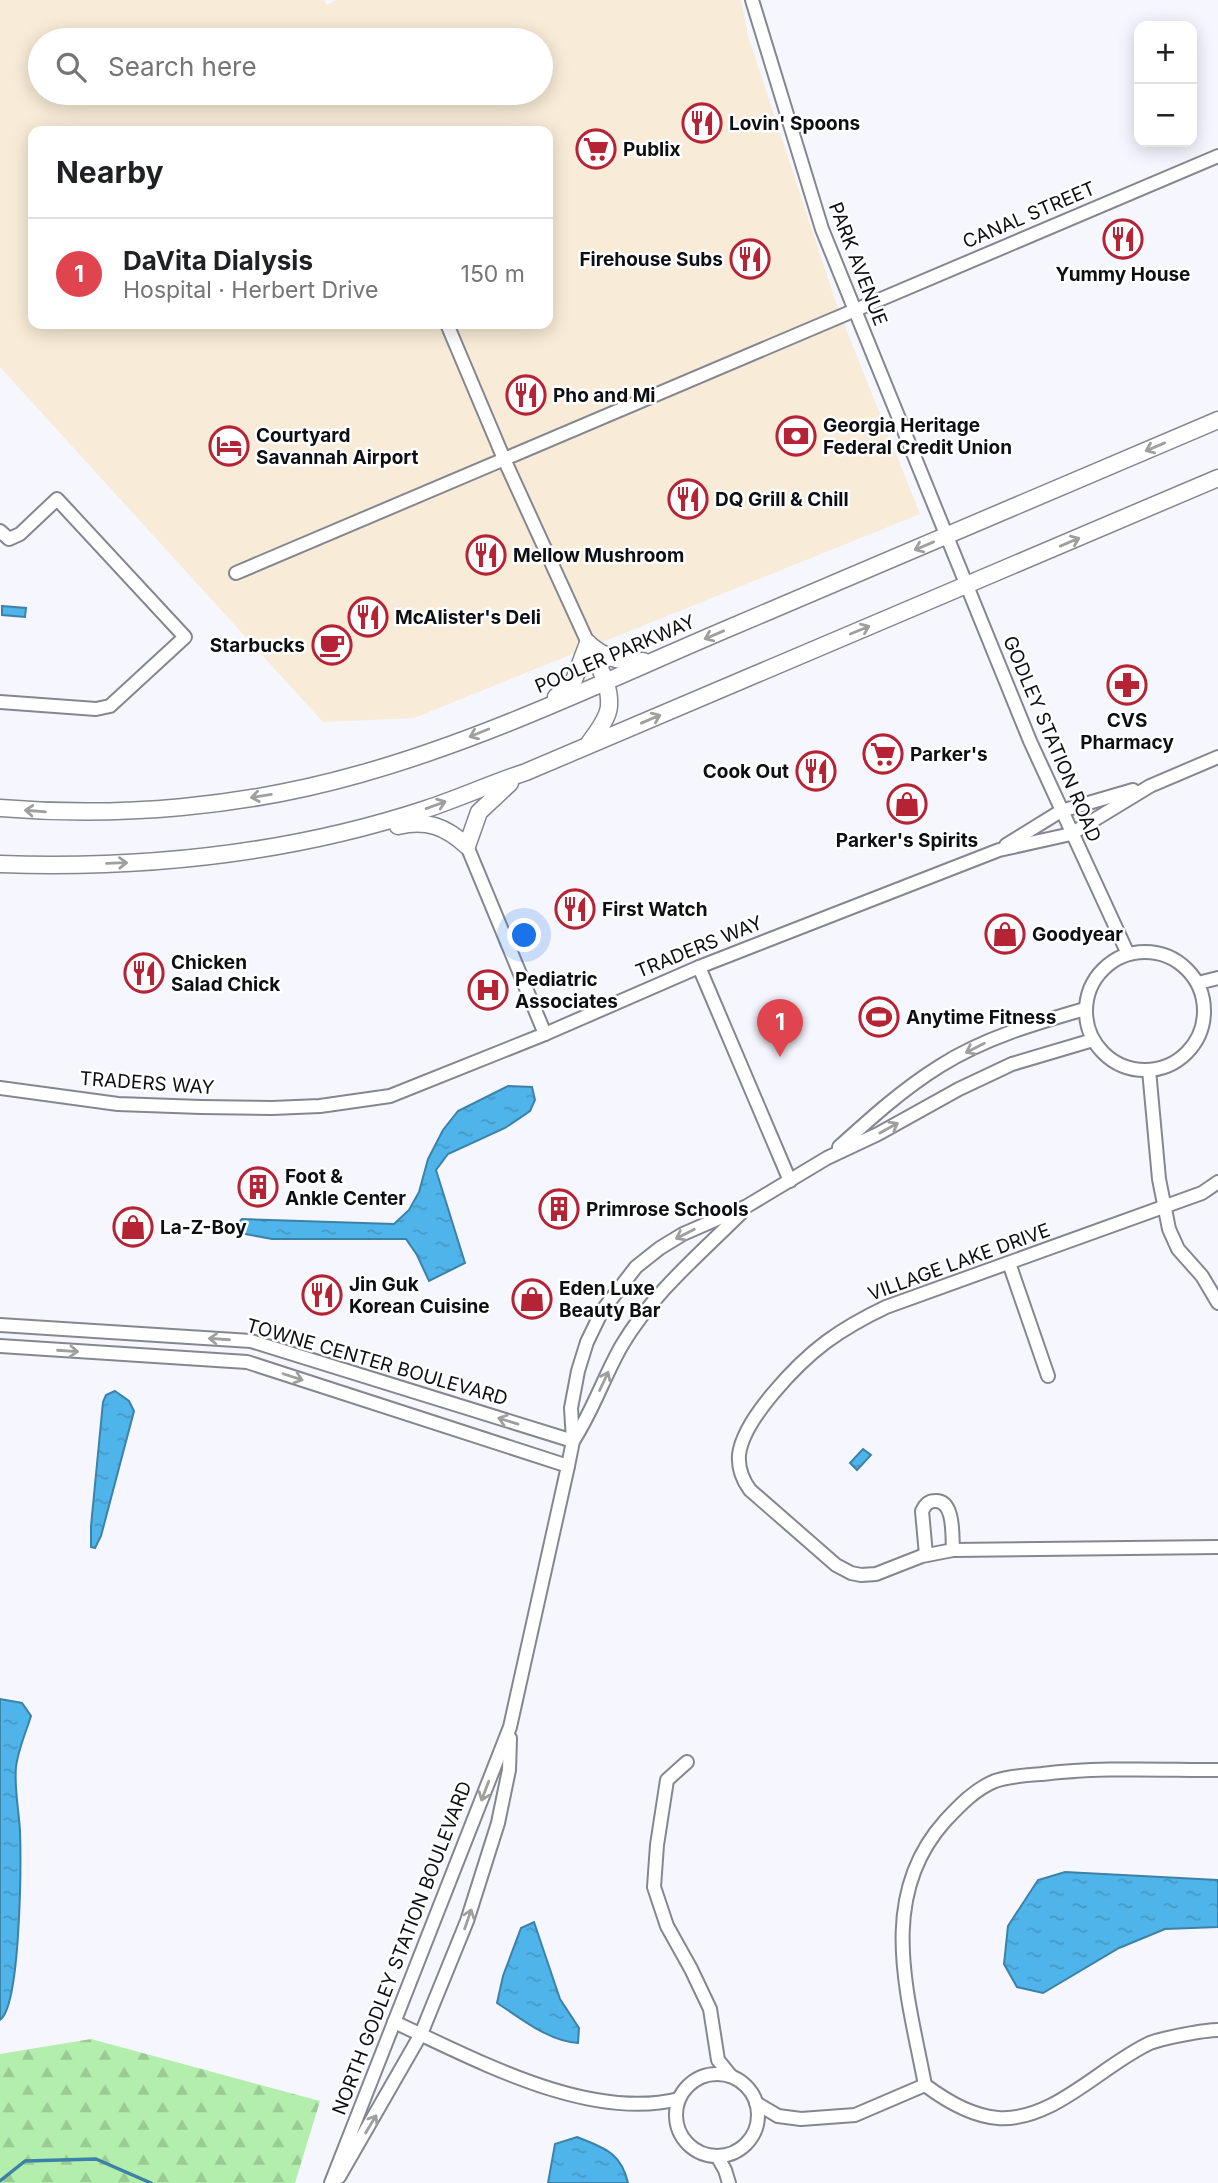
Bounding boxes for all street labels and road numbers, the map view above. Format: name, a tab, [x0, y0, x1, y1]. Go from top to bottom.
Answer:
street label: CANAL STREET	[959, 177, 1099, 253]
street label: PARK AVENUE	[824, 199, 892, 329]
street label: POOLER PARKWAY	[531, 610, 699, 698]
street label: GODLEY STATION ROAD	[998, 632, 1106, 846]
street label: TRADERS WAY	[632, 911, 766, 983]
street label: TRADERS WAY	[79, 1067, 215, 1099]
street label: VILLAGE LAKE DRIVE	[865, 1218, 1053, 1306]
street label: TOWNE CENTER BOULEVARD	[244, 1314, 510, 1410]
street label: NORTH GODLEY STATION BOULEVARD	[328, 1778, 476, 2118]

